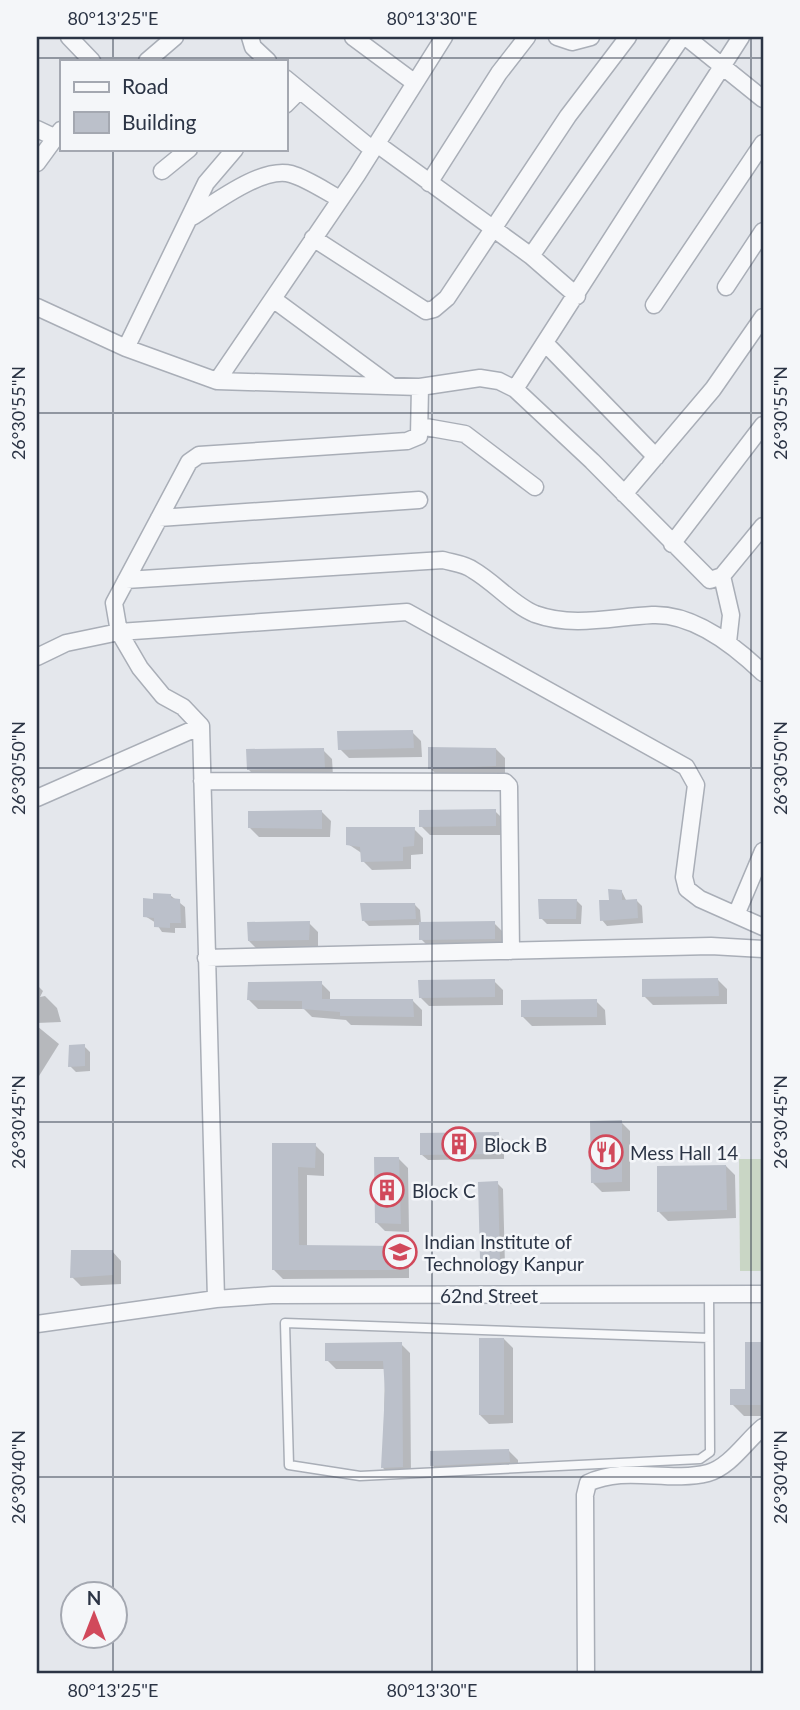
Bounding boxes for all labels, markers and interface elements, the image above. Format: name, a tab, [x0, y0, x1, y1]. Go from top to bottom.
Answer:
text: 80°13'25"E	[68, 7, 158, 29]
text: 80°13'30"E	[387, 7, 477, 29]
legend	[60, 60, 287, 150]
text: Road	[122, 73, 169, 98]
text: Building	[122, 109, 197, 134]
text: 26°30'55"N	[7, 366, 29, 460]
text: 26°30'55"N	[769, 366, 791, 460]
text: 26°30'50"N	[7, 721, 29, 815]
text: 26°30'50"N	[769, 721, 791, 815]
text: 26°30'45"N	[7, 1075, 29, 1169]
text: 26°30'45"N	[769, 1075, 791, 1169]
building icon: Block B	[440, 1125, 478, 1163]
place label: Block B	[484, 1133, 547, 1156]
restaurant icon: Mess Hall 14	[587, 1133, 625, 1171]
place label: Mess Hall 14	[630, 1141, 738, 1164]
building icon: Block C	[368, 1171, 406, 1209]
place label: Block C	[412, 1179, 476, 1202]
place label: Indian Institute of Technology Kanpur	[424, 1230, 584, 1275]
school or university icon: Indian Institute of Technology Kanpur	[381, 1233, 419, 1271]
street label: 62nd Street	[440, 1284, 538, 1307]
text: 26°30'40"N	[7, 1430, 29, 1524]
text: 26°30'40"N	[769, 1430, 791, 1524]
north arrow	[60, 1580, 130, 1650]
text: N	[87, 1586, 101, 1609]
text: 80°13'25"E	[68, 1679, 158, 1701]
text: 80°13'30"E	[387, 1679, 477, 1701]

